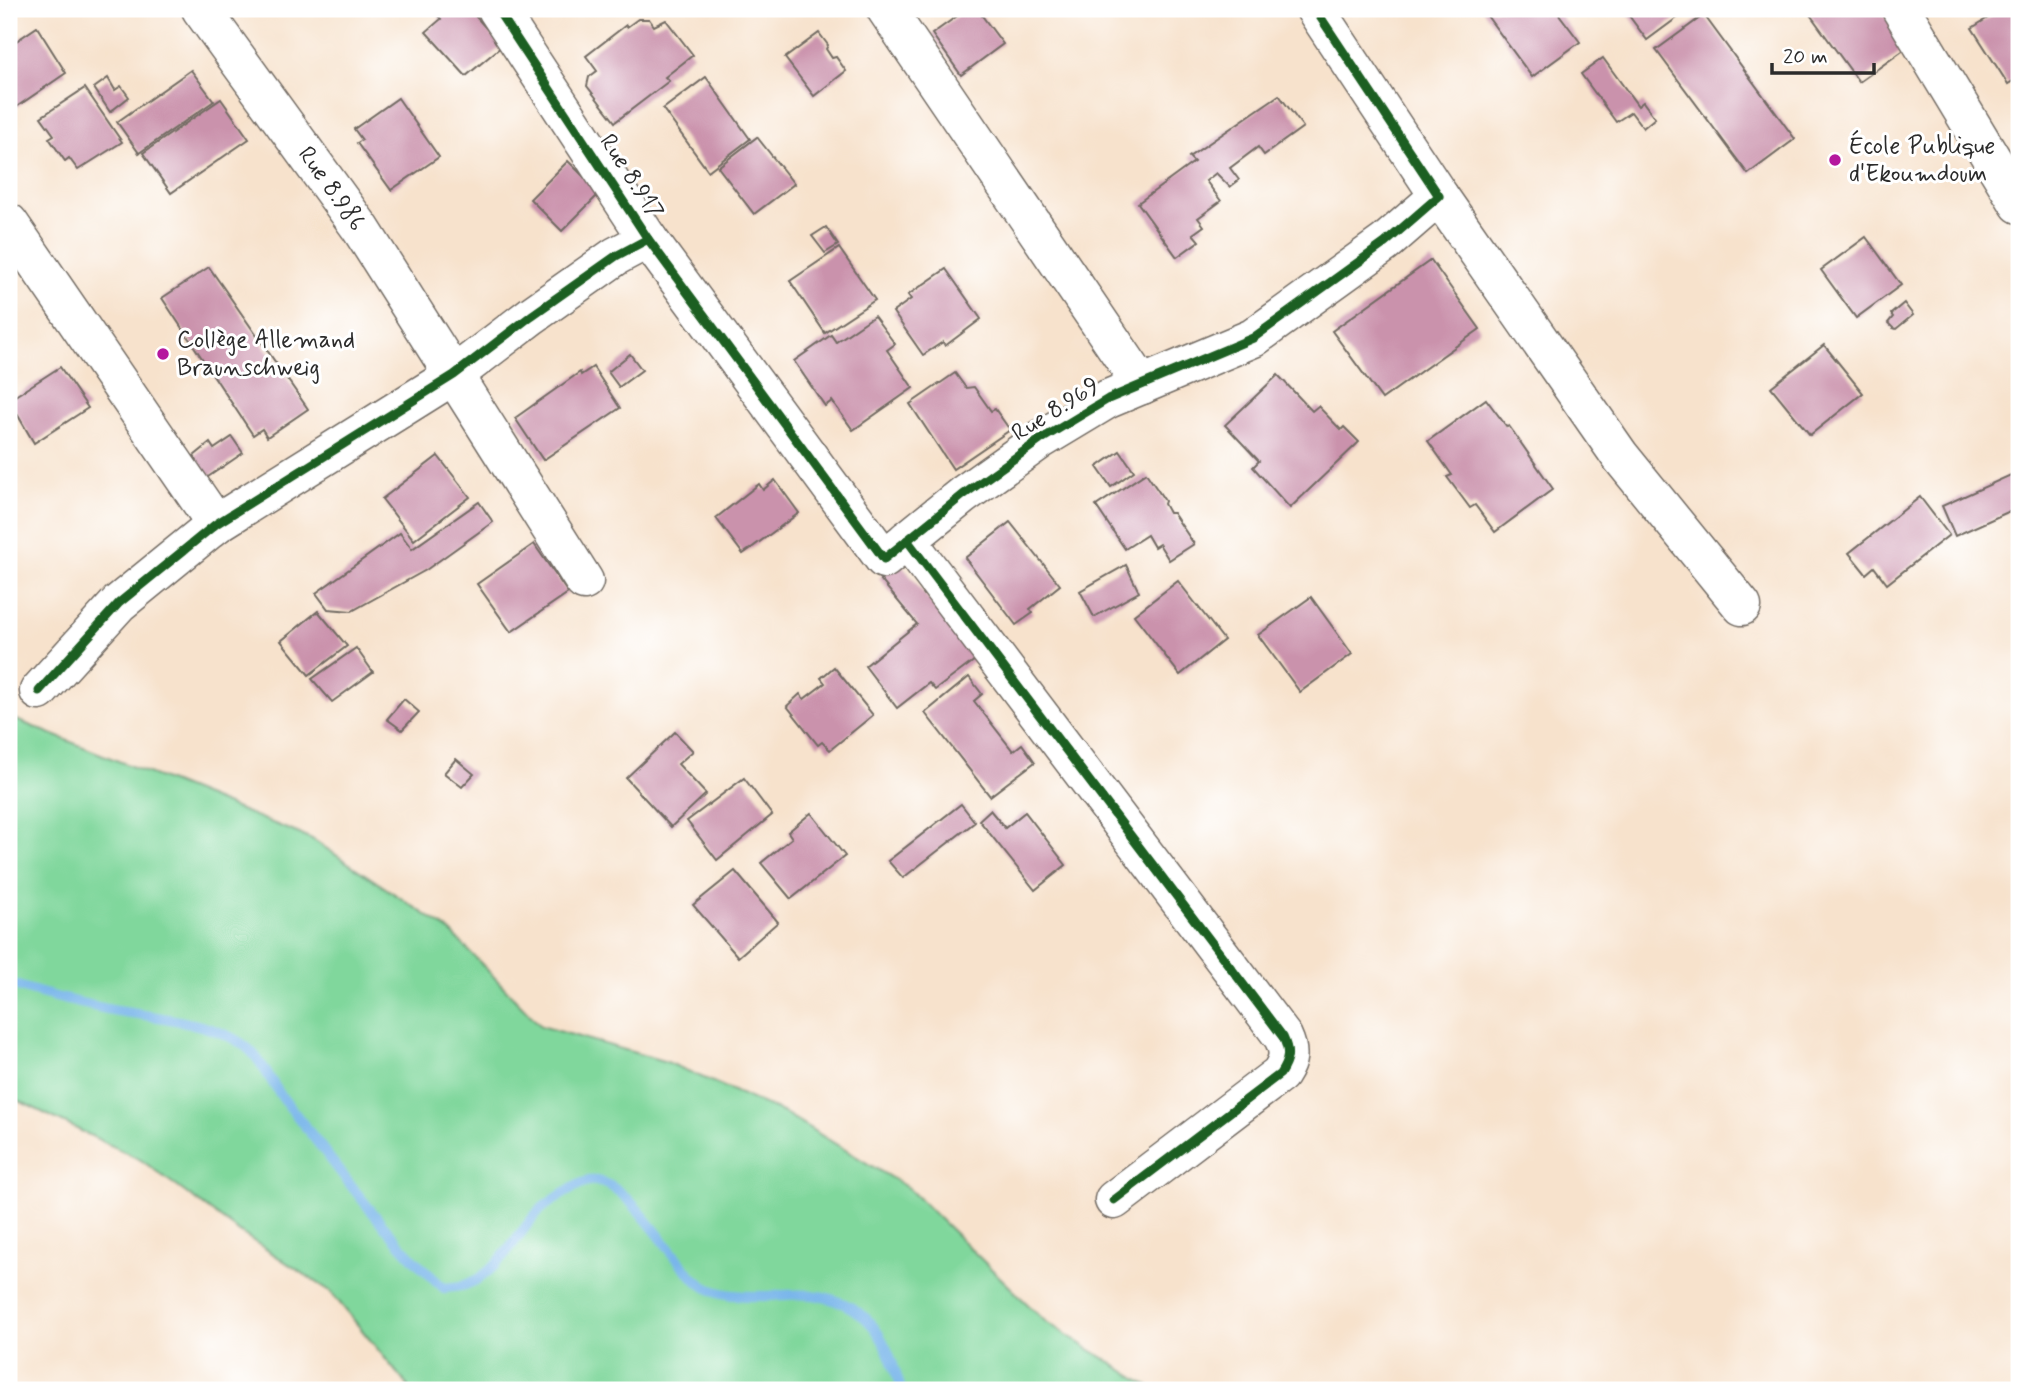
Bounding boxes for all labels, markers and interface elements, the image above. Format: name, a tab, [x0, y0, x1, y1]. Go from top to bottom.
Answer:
scale bar	[1772, 32, 1874, 76]
text: 20 m	[1783, 43, 1828, 71]
street label: Rue 8.917	[592, 128, 670, 226]
place label: École Publique d'Ekoumdoum	[1849, 129, 1995, 190]
street label: Rue 8.986	[291, 140, 373, 237]
marker: École Publique d'Ekoumdoum	[1827, 152, 1843, 168]
place label: Collège Allemand Braunschweig	[177, 325, 355, 384]
marker: Collège Allemand Braunschweig	[155, 346, 171, 362]
street label: Rue 8.969	[1006, 371, 1106, 449]

